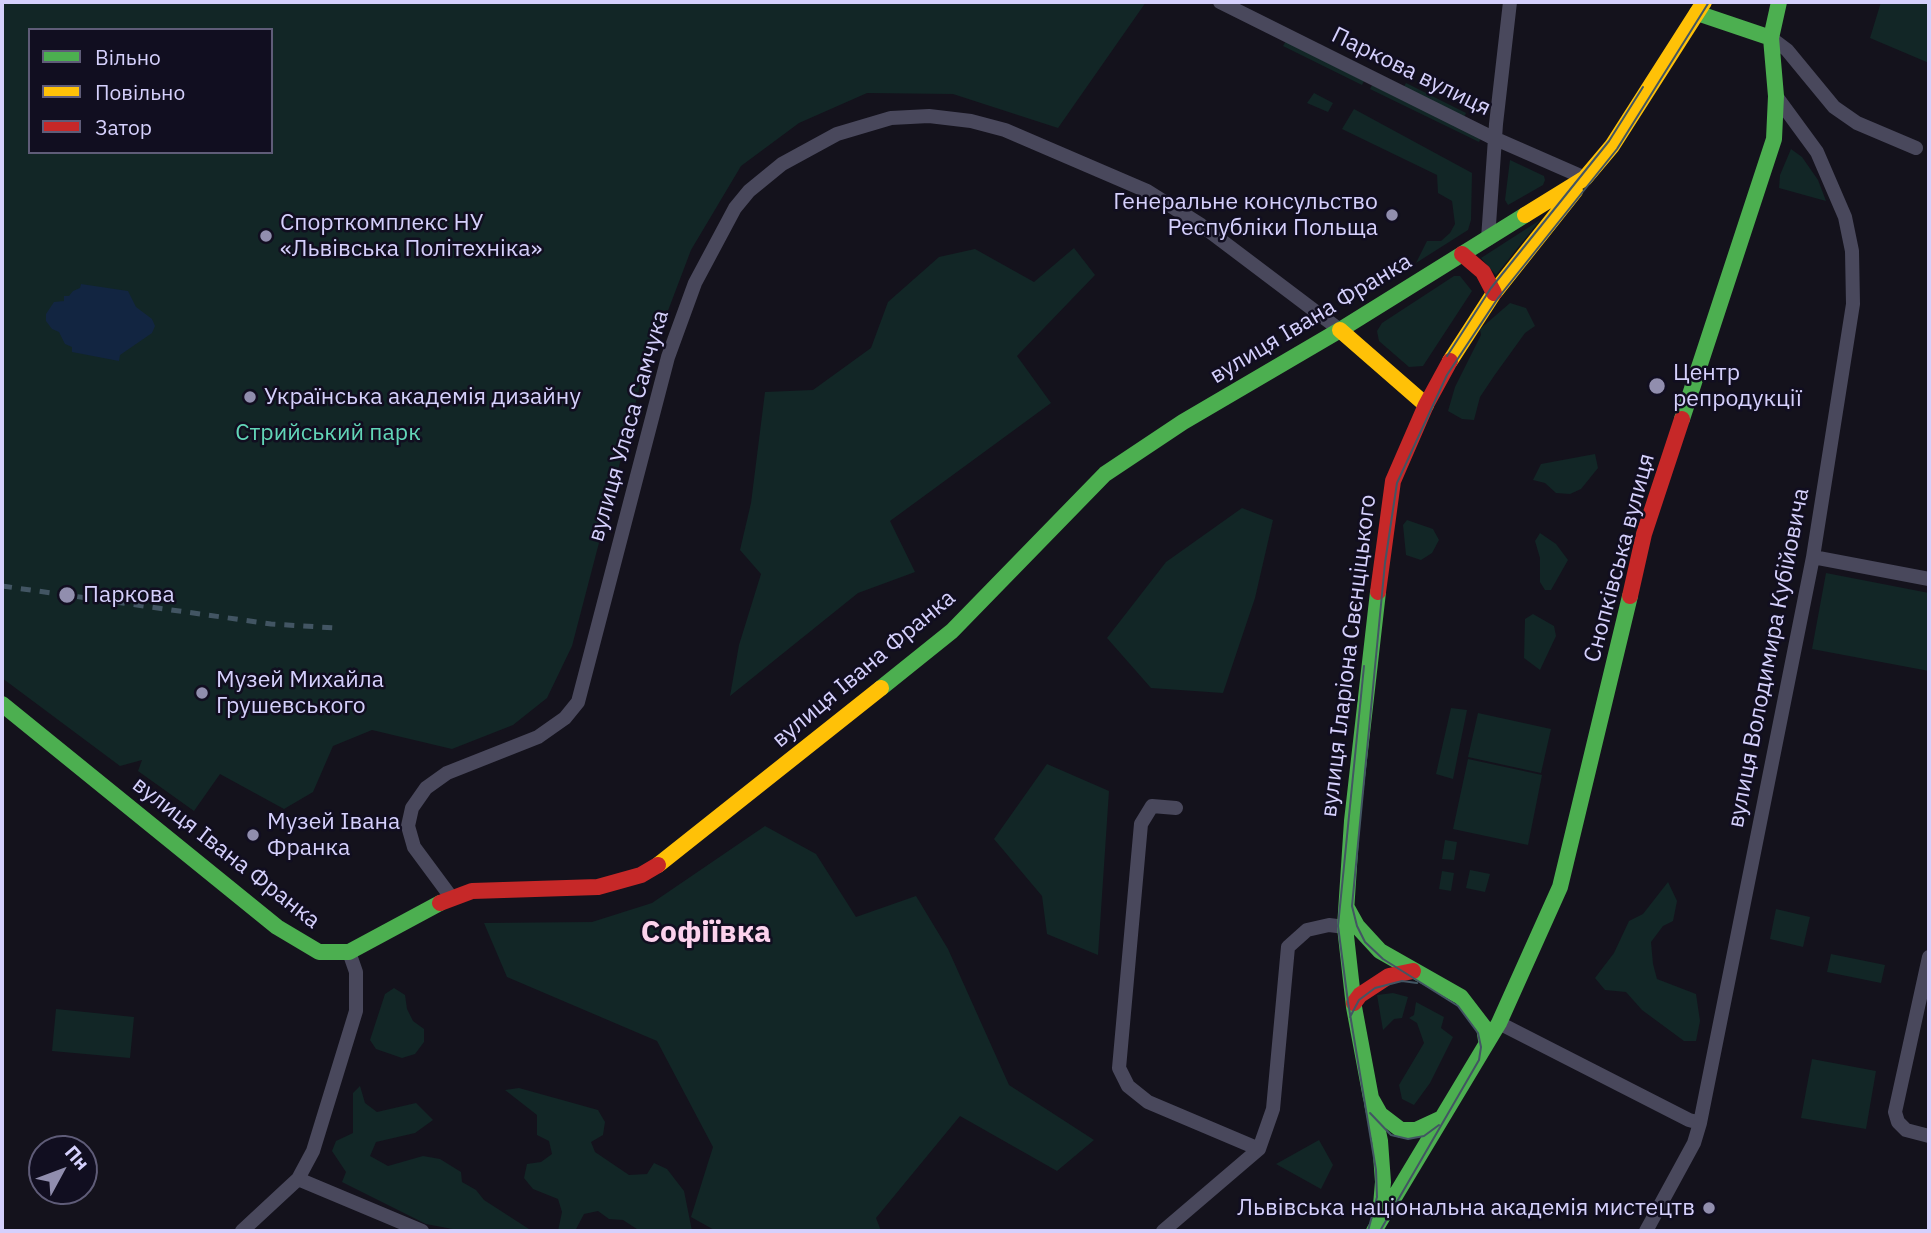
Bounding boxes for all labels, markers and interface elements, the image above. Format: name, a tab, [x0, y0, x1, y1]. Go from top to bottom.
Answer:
street label: Паркова вулиця	[1327, 22, 1495, 122]
legend	[28, 28, 273, 154]
text: Вільно	[95, 43, 161, 71]
text: Повільно	[95, 78, 185, 106]
text: Затор	[95, 113, 152, 141]
place label: Генеральне консульство Республіки Польща	[1113, 188, 1378, 242]
marker: Генеральне консульство Республіки Польща	[1384, 207, 1400, 223]
place label: Спорткомплекс НУ «Львівська Політехніка»	[280, 209, 542, 263]
marker: Спорткомплекс НУ «Львівська Політехніка»	[258, 228, 274, 244]
street label: вулиця Івана Франка	[1205, 248, 1417, 390]
street label: вулиця Уласа Самчука	[583, 307, 675, 545]
place label: Центр репродукції	[1673, 359, 1802, 413]
marker: Центр репродукції	[1647, 376, 1667, 396]
place label: Українська академія дизайну	[264, 383, 581, 411]
marker: Українська академія дизайну	[242, 389, 258, 405]
park label: Стрийський парк	[235, 419, 421, 447]
street label: Снопківська вулиця	[1579, 451, 1661, 665]
street label: вулиця Володимира Кубійовича	[1722, 486, 1816, 830]
street label: вулиця Іларіона Свєнціцького	[1316, 493, 1382, 819]
place label: Паркова	[83, 581, 175, 609]
street label: вулиця Івана Франка	[767, 584, 961, 754]
marker: Паркова	[57, 585, 77, 605]
place label: Музей Михайла Грушевського	[216, 666, 384, 720]
marker: Музей Михайла Грушевського	[194, 685, 210, 701]
street label: вулиця Івана Франка	[127, 771, 325, 935]
place label: Музей Івана Франка	[267, 808, 400, 862]
marker: Музей Івана Франка	[245, 827, 261, 843]
district label: Софіївка	[641, 915, 771, 951]
north arrow	[28, 1135, 98, 1205]
text: Пн	[60, 1140, 95, 1175]
place label: Львівська національна академія мистецтв	[1237, 1194, 1695, 1222]
marker: Львівська національна академія мистецтв	[1701, 1200, 1717, 1216]

